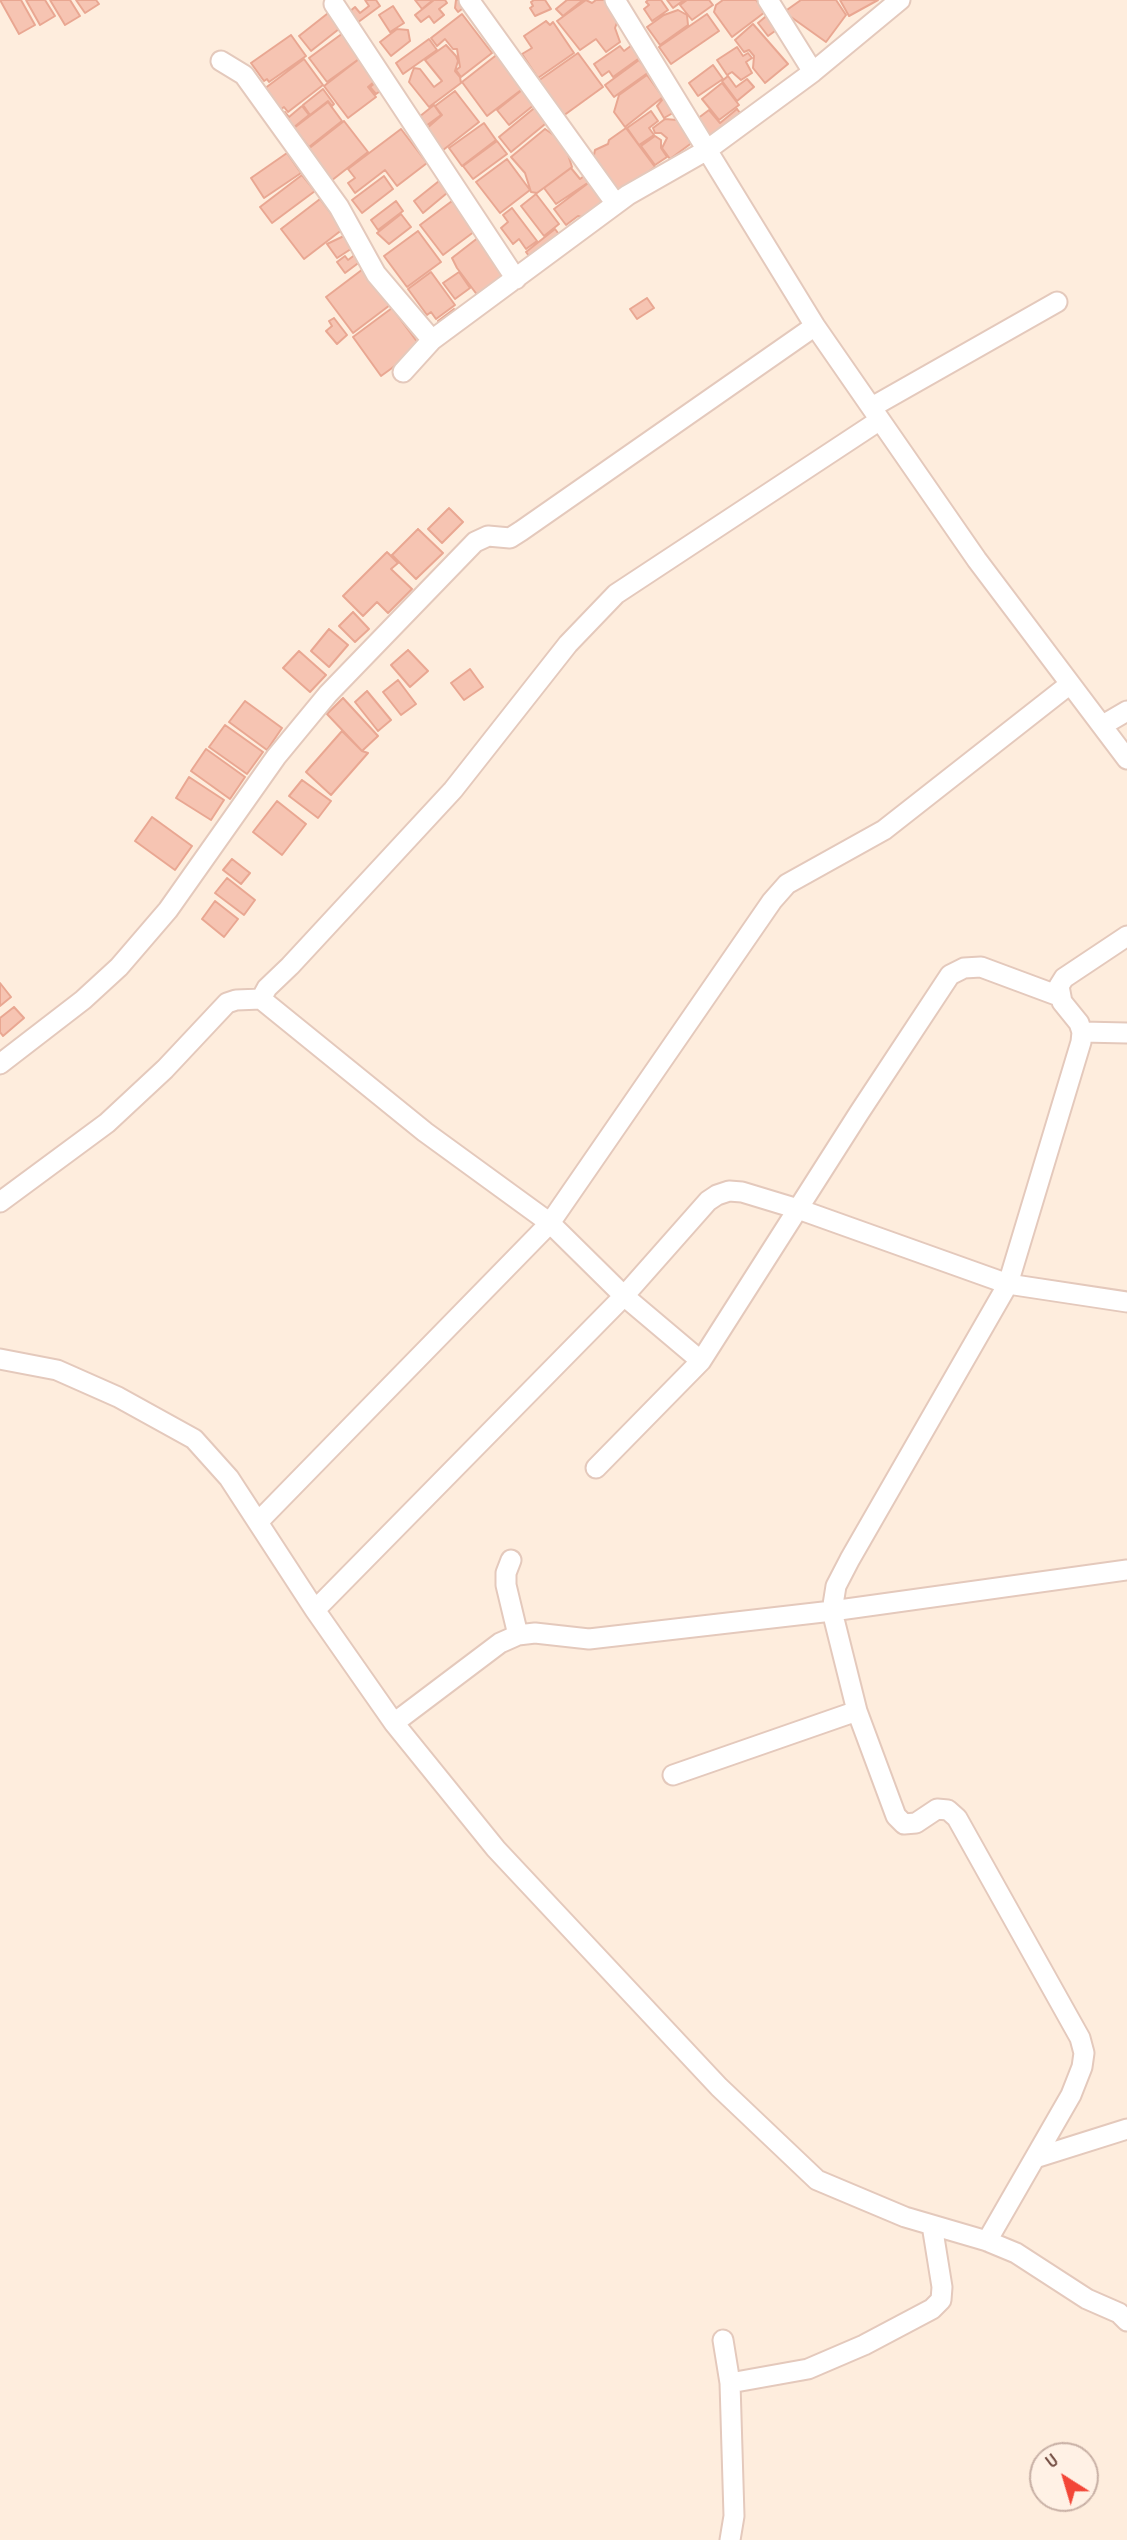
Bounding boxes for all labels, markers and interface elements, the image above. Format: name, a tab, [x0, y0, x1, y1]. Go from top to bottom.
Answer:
north arrow	[1029, 2442, 1099, 2512]
text: U	[1041, 2449, 1063, 2474]

